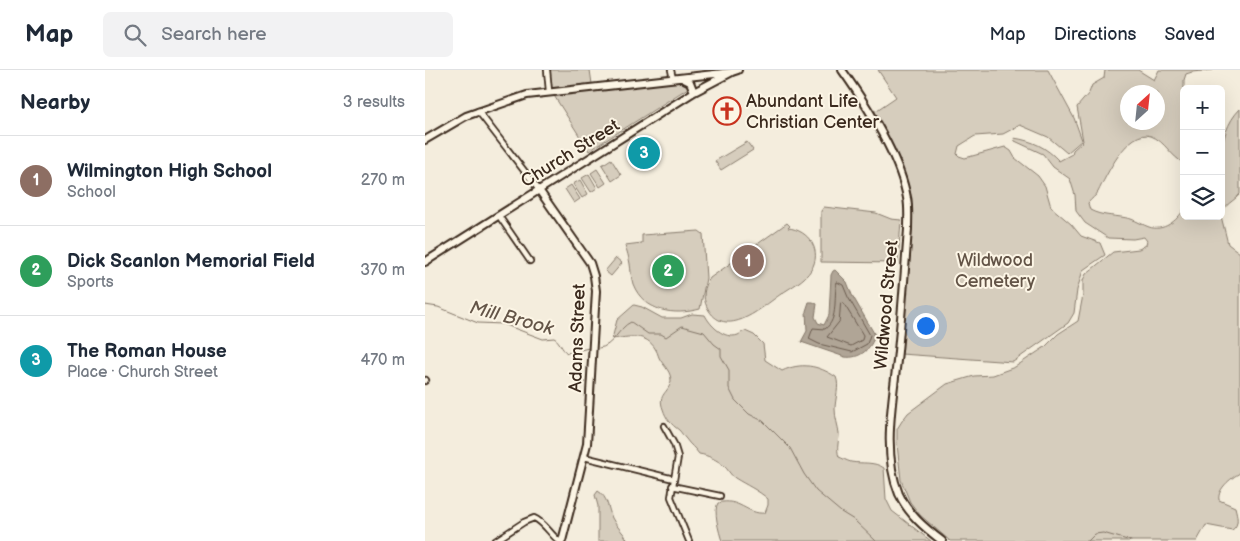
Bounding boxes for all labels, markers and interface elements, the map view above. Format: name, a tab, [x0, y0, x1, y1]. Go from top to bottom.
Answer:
search box	[103, 12, 453, 57]
text: Map	[25, 20, 73, 49]
icon: search	[121, 21, 149, 49]
text: Search here	[161, 23, 267, 46]
text: Map	[990, 24, 1026, 45]
text: Directions	[1054, 24, 1136, 45]
text: Saved	[1164, 24, 1215, 45]
north arrow	[1120, 85, 1165, 130]
map controls	[1180, 85, 1225, 220]
button: +	[1180, 85, 1225, 130]
text: Nearby	[20, 90, 90, 115]
place label: Abundant Life Christian Center	[746, 91, 880, 133]
text: 3 results	[343, 93, 405, 112]
church icon: Abundant Life Christian Center	[712, 96, 742, 126]
street label: Church Street	[517, 115, 624, 192]
button: −	[1180, 130, 1225, 175]
pin: 3	[628, 134, 660, 172]
text: Wilmington High School	[67, 160, 272, 183]
text: 1	[33, 171, 39, 190]
text: 270 m	[361, 171, 405, 190]
button: layers	[1180, 175, 1225, 220]
text: School	[67, 183, 116, 202]
street label: Wildwood Street	[870, 239, 903, 371]
pin: 1	[732, 242, 764, 280]
text: Dick Scanlon Memorial Field	[67, 250, 315, 273]
park label: Wildwood Cemetery	[955, 250, 1036, 292]
pin: 2	[652, 252, 684, 290]
text: 2	[31, 261, 41, 280]
text: 370 m	[360, 261, 405, 280]
text: Sports	[67, 273, 114, 292]
street label: Adams Street	[565, 283, 590, 393]
water label: Mill Brook	[467, 296, 557, 341]
your location	[913, 313, 939, 339]
text: The Roman House	[67, 340, 227, 363]
text: 3	[31, 351, 41, 370]
text: 470 m	[360, 351, 405, 370]
text: Place · Church Street	[67, 363, 218, 382]

